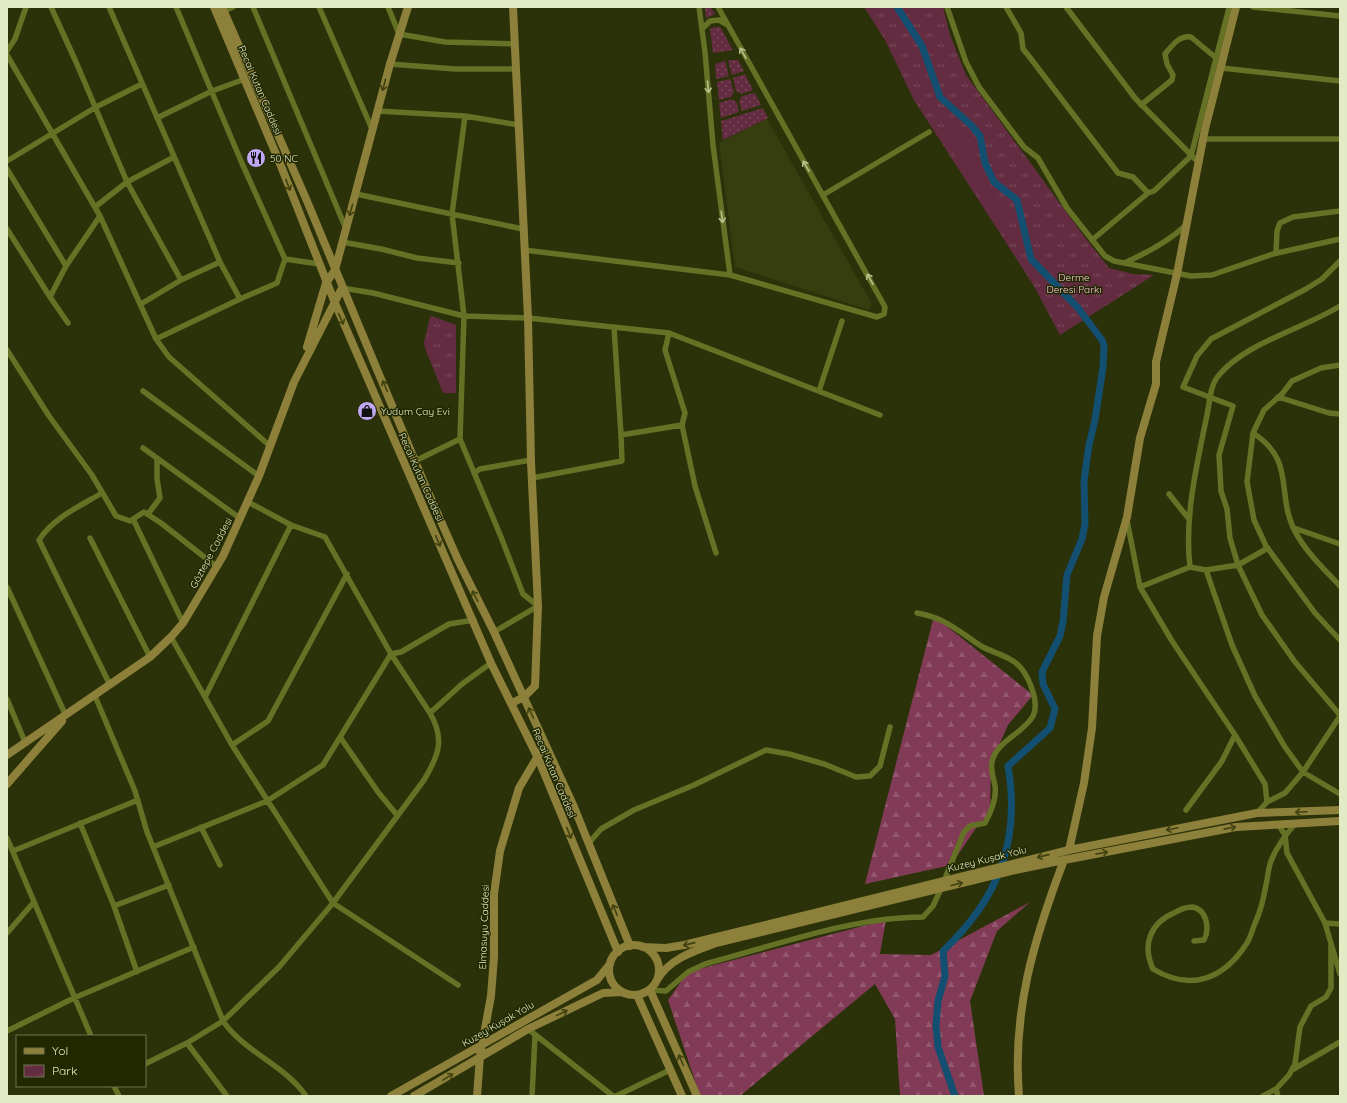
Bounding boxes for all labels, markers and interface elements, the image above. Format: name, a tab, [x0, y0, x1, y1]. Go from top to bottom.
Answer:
street label: Recai Kutan Caddesi	[235, 43, 285, 137]
one-way arrow	[738, 47, 746, 59]
one-way arrow	[380, 78, 388, 91]
one-way arrow	[705, 80, 712, 93]
restaurant icon: 50 NC	[245, 147, 267, 169]
place label: 50 NC	[270, 152, 298, 165]
one-way arrow	[802, 161, 810, 172]
one-way arrow	[285, 179, 293, 191]
one-way arrow	[347, 204, 354, 217]
one-way arrow	[719, 210, 726, 223]
park label: Derme Deresi Parkı	[1046, 271, 1102, 296]
one-way arrow	[866, 273, 873, 285]
one-way arrow	[338, 313, 346, 325]
one-way arrow	[381, 381, 388, 393]
shop icon: Yudum Çay Evi	[356, 400, 378, 422]
place label: Yudum Çay Evi	[381, 405, 450, 418]
street label: Recai Kutan Caddesi	[396, 431, 446, 523]
street label: Göztepe Caddesi	[187, 515, 235, 591]
one-way arrow	[435, 534, 443, 546]
one-way arrow	[471, 590, 479, 602]
one-way arrow	[527, 707, 534, 719]
street label: Recai Kutan Caddesi	[529, 726, 579, 820]
one-way arrow	[1295, 808, 1308, 816]
one-way arrow	[1223, 824, 1236, 832]
one-way arrow	[1166, 825, 1179, 833]
one-way arrow	[565, 826, 573, 838]
street label: Kuzey Kuşak Yolu	[946, 843, 1028, 875]
one-way arrow	[1095, 849, 1108, 857]
one-way arrow	[1037, 852, 1050, 860]
one-way arrow	[950, 880, 963, 888]
street label: Elmasuyu Caddesi	[476, 884, 492, 970]
one-way arrow	[610, 904, 618, 916]
one-way arrow	[683, 941, 696, 948]
street label: Kuzey Kuşak Yolu	[460, 998, 536, 1050]
one-way arrow	[555, 1009, 567, 1016]
legend	[16, 1035, 146, 1087]
text: Yol	[52, 1043, 68, 1058]
one-way arrow	[677, 1055, 684, 1067]
text: Park	[52, 1063, 77, 1078]
one-way arrow	[442, 1072, 454, 1080]

